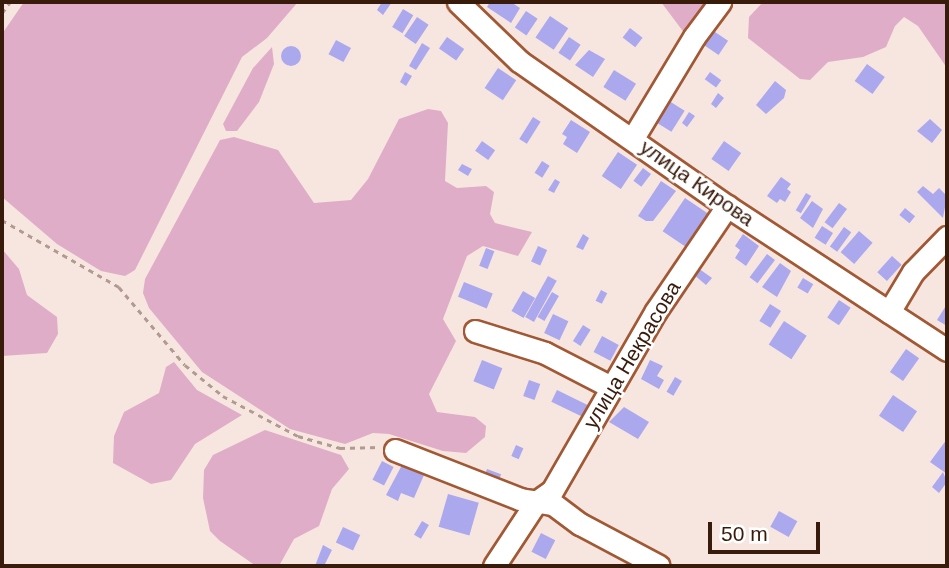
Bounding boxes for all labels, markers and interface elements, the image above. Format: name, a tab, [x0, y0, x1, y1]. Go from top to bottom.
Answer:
street label: улица Кирова	[635, 134, 759, 232]
street label: улица Некрасова	[578, 277, 686, 433]
scale bar	[711, 508, 823, 552]
text: 50 m	[721, 522, 768, 545]

